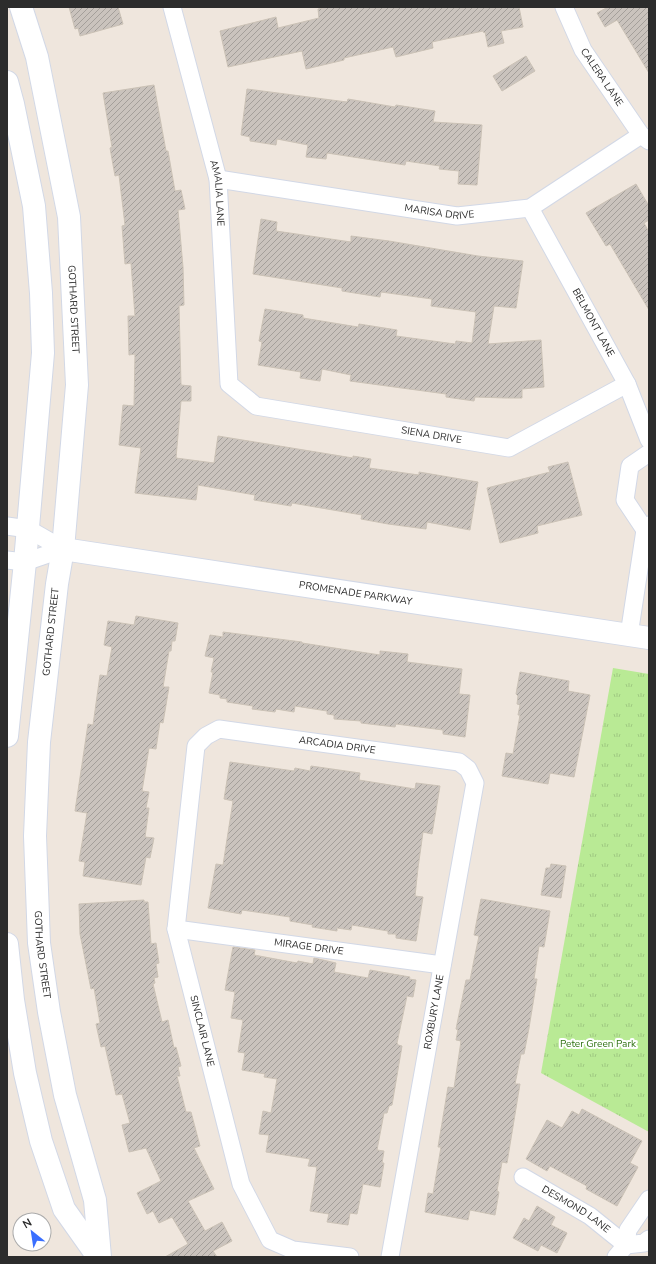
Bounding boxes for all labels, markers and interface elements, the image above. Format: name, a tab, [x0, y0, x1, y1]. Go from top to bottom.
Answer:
street label: CALERA LANE	[577, 45, 626, 109]
street label: AMALIA LANE	[206, 158, 228, 227]
street label: MARISA DRIVE	[403, 201, 475, 223]
street label: GOTHARD STREET	[64, 265, 82, 354]
street label: BELMONT LANE	[569, 286, 618, 360]
street label: SIENA DRIVE	[400, 423, 463, 447]
street label: PROMENADE PARKWAY	[298, 578, 414, 609]
street label: GOTHARD STREET	[39, 587, 63, 677]
street label: ARCADIA DRIVE	[298, 733, 376, 757]
street label: GOTHARD STREET	[31, 910, 54, 1000]
street label: MIRAGE DRIVE	[273, 935, 345, 959]
street label: ROXBURY LANE	[421, 973, 447, 1050]
street label: SINCLAIR LANE	[186, 994, 218, 1068]
park label: Peter Green Park	[560, 1037, 637, 1051]
street label: DESMOND LANE	[539, 1182, 613, 1237]
north arrow	[12, 1212, 52, 1252]
text: N	[20, 1215, 35, 1232]

